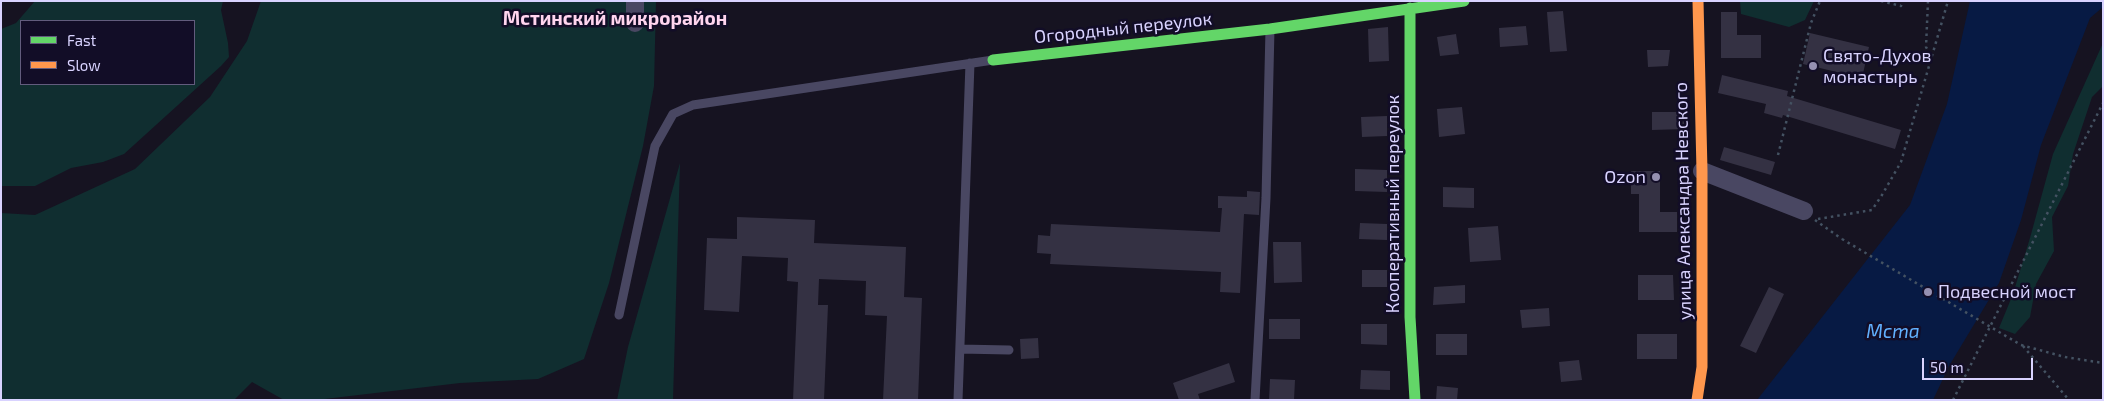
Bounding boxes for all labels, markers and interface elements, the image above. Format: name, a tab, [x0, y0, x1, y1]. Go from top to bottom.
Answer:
district label: Мстинский микрорайон	[503, 8, 727, 30]
street label: Огородный переулок	[1033, 8, 1213, 48]
legend	[20, 20, 195, 85]
text: Fast	[67, 31, 96, 49]
place label: Свято-Духов монастырь	[1823, 45, 1931, 88]
text: Slow	[67, 56, 101, 74]
marker: Свято-Духов монастырь	[1807, 60, 1819, 72]
street label: улица Александра Невского	[1670, 82, 1696, 320]
street label: Кооперативный переулок	[1382, 95, 1404, 313]
place label: Ozon	[1604, 166, 1646, 188]
marker: Ozon	[1650, 171, 1662, 183]
place label: Подвесной мост	[1938, 281, 2076, 303]
marker: Подвесной мост	[1922, 286, 1934, 298]
water label: Мста	[1866, 321, 1920, 343]
scale bar	[1924, 348, 2035, 380]
text: 50 m	[1930, 358, 1964, 376]

